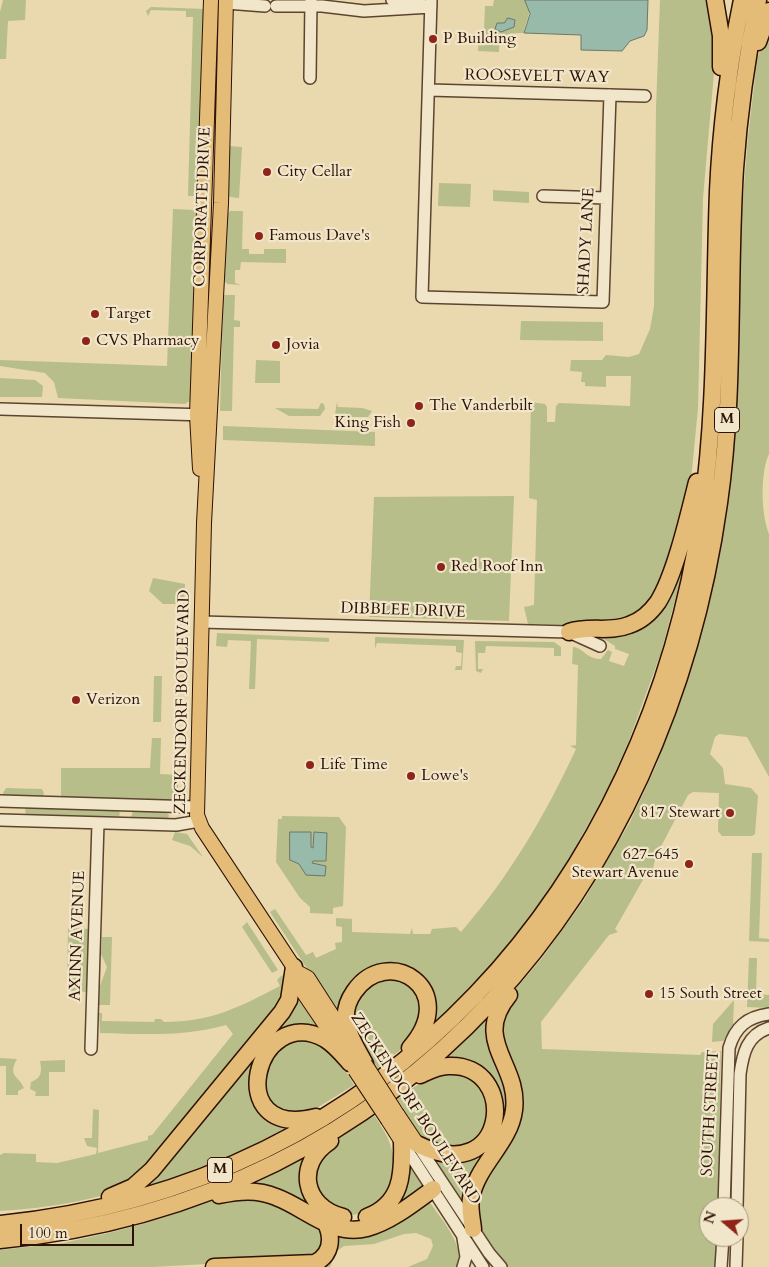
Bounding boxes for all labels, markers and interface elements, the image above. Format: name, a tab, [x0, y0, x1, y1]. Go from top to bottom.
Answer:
place label: P Building	[443, 29, 516, 49]
marker: P Building	[427, 33, 439, 45]
street label: ROOSEVELT WAY	[464, 66, 610, 88]
street label: CORPORATE DRIVE	[191, 127, 215, 287]
place label: City Cellar	[277, 162, 352, 182]
marker: City Cellar	[261, 166, 273, 178]
street label: SHADY LANE	[575, 187, 599, 295]
place label: Famous Dave's	[269, 226, 370, 246]
marker: Famous Dave's	[253, 230, 265, 242]
place label: Target	[105, 304, 151, 324]
marker: Target	[89, 308, 101, 320]
place label: CVS Pharmacy	[96, 331, 199, 351]
marker: CVS Pharmacy	[80, 335, 92, 347]
place label: Jovia	[286, 335, 320, 355]
marker: Jovia	[270, 339, 282, 351]
place label: The Vanderbilt	[429, 396, 533, 416]
marker: The Vanderbilt	[413, 400, 425, 412]
road number: M	[714, 408, 740, 432]
place label: King Fish	[334, 413, 401, 433]
marker: King Fish	[405, 417, 417, 429]
place label: Red Roof Inn	[451, 557, 543, 577]
marker: Red Roof Inn	[435, 561, 447, 573]
street label: ZECKENDORF BOULEVARD	[171, 589, 195, 815]
street label: DIBBLEE DRIVE	[340, 599, 466, 623]
place label: Verizon	[86, 690, 140, 710]
marker: Verizon	[70, 694, 82, 706]
place label: Life Time	[320, 755, 388, 775]
marker: Life Time	[304, 759, 316, 771]
place label: Lowe's	[421, 766, 468, 786]
marker: Lowe's	[405, 770, 417, 782]
place label: 817 Stewart	[640, 803, 720, 823]
marker: 817 Stewart	[724, 807, 736, 819]
place label: 627-645 Stewart Avenue	[572, 845, 679, 883]
marker: 627-645 Stewart Avenue	[683, 858, 695, 870]
street label: AXINN AVENUE	[66, 870, 90, 1002]
place label: 15 South Street	[659, 984, 762, 1004]
marker: 15 South Street	[643, 988, 655, 1000]
street label: ZECKENDORF BOULEVARD	[346, 1009, 484, 1209]
street label: SOUTH STREET	[698, 1049, 724, 1177]
road number: M	[208, 1158, 232, 1182]
north arrow	[699, 1197, 749, 1247]
text: N	[699, 1209, 721, 1226]
scale bar	[22, 1214, 136, 1246]
text: 100 m	[28, 1223, 68, 1243]

